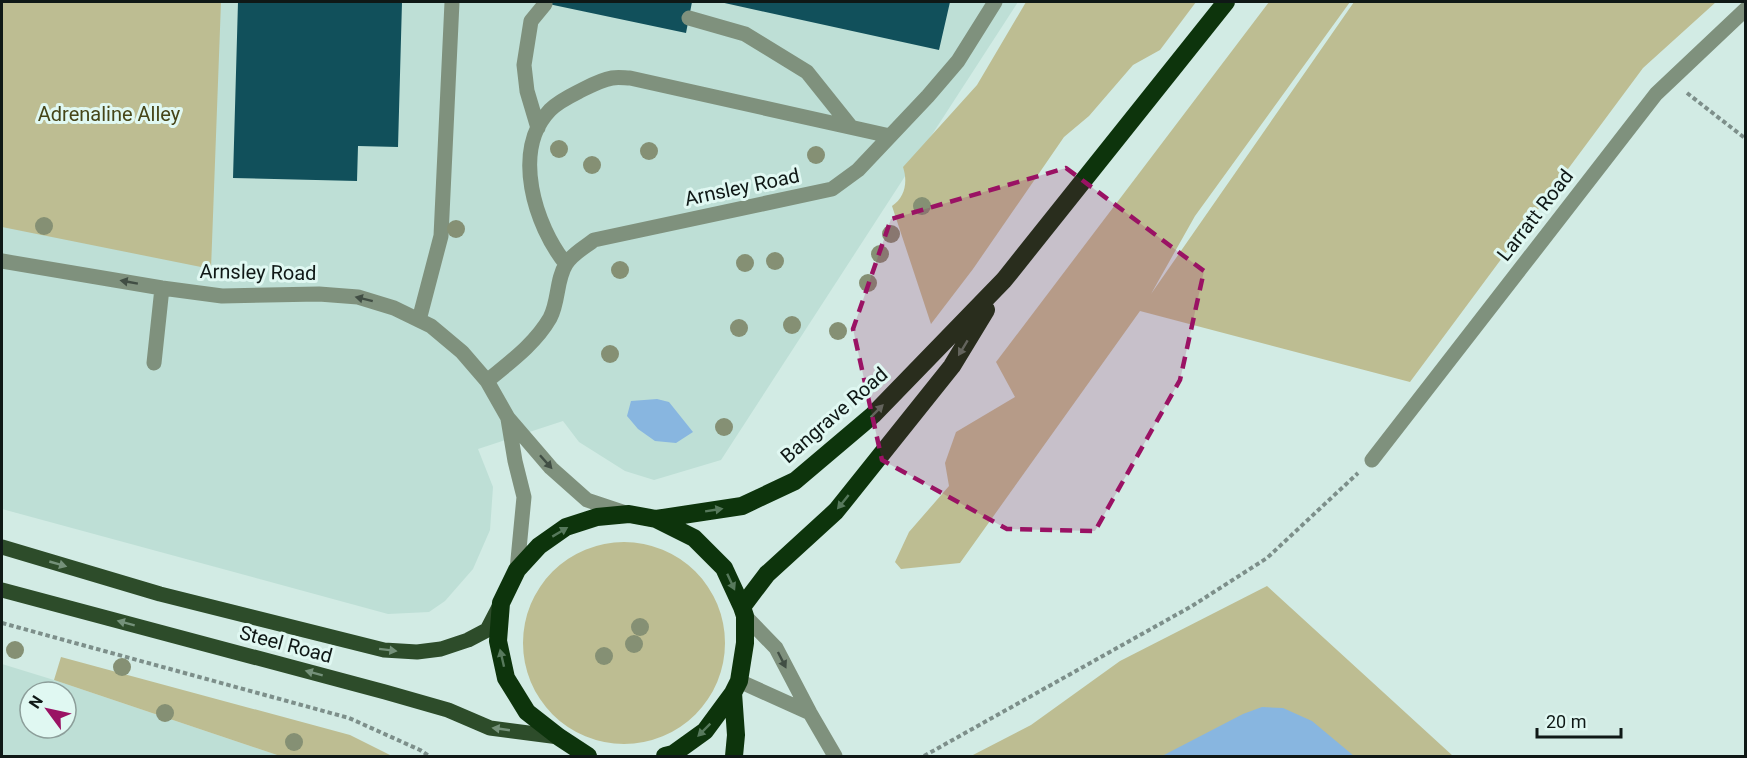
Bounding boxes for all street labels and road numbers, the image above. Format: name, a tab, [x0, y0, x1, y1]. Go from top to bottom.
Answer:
street label: Arnsley Road	[682, 163, 802, 211]
street label: Larratt Road	[1492, 164, 1578, 266]
street label: Arnsley Road	[199, 259, 317, 285]
street label: Bangrave Road	[776, 362, 892, 468]
street label: Steel Road	[237, 620, 335, 668]

